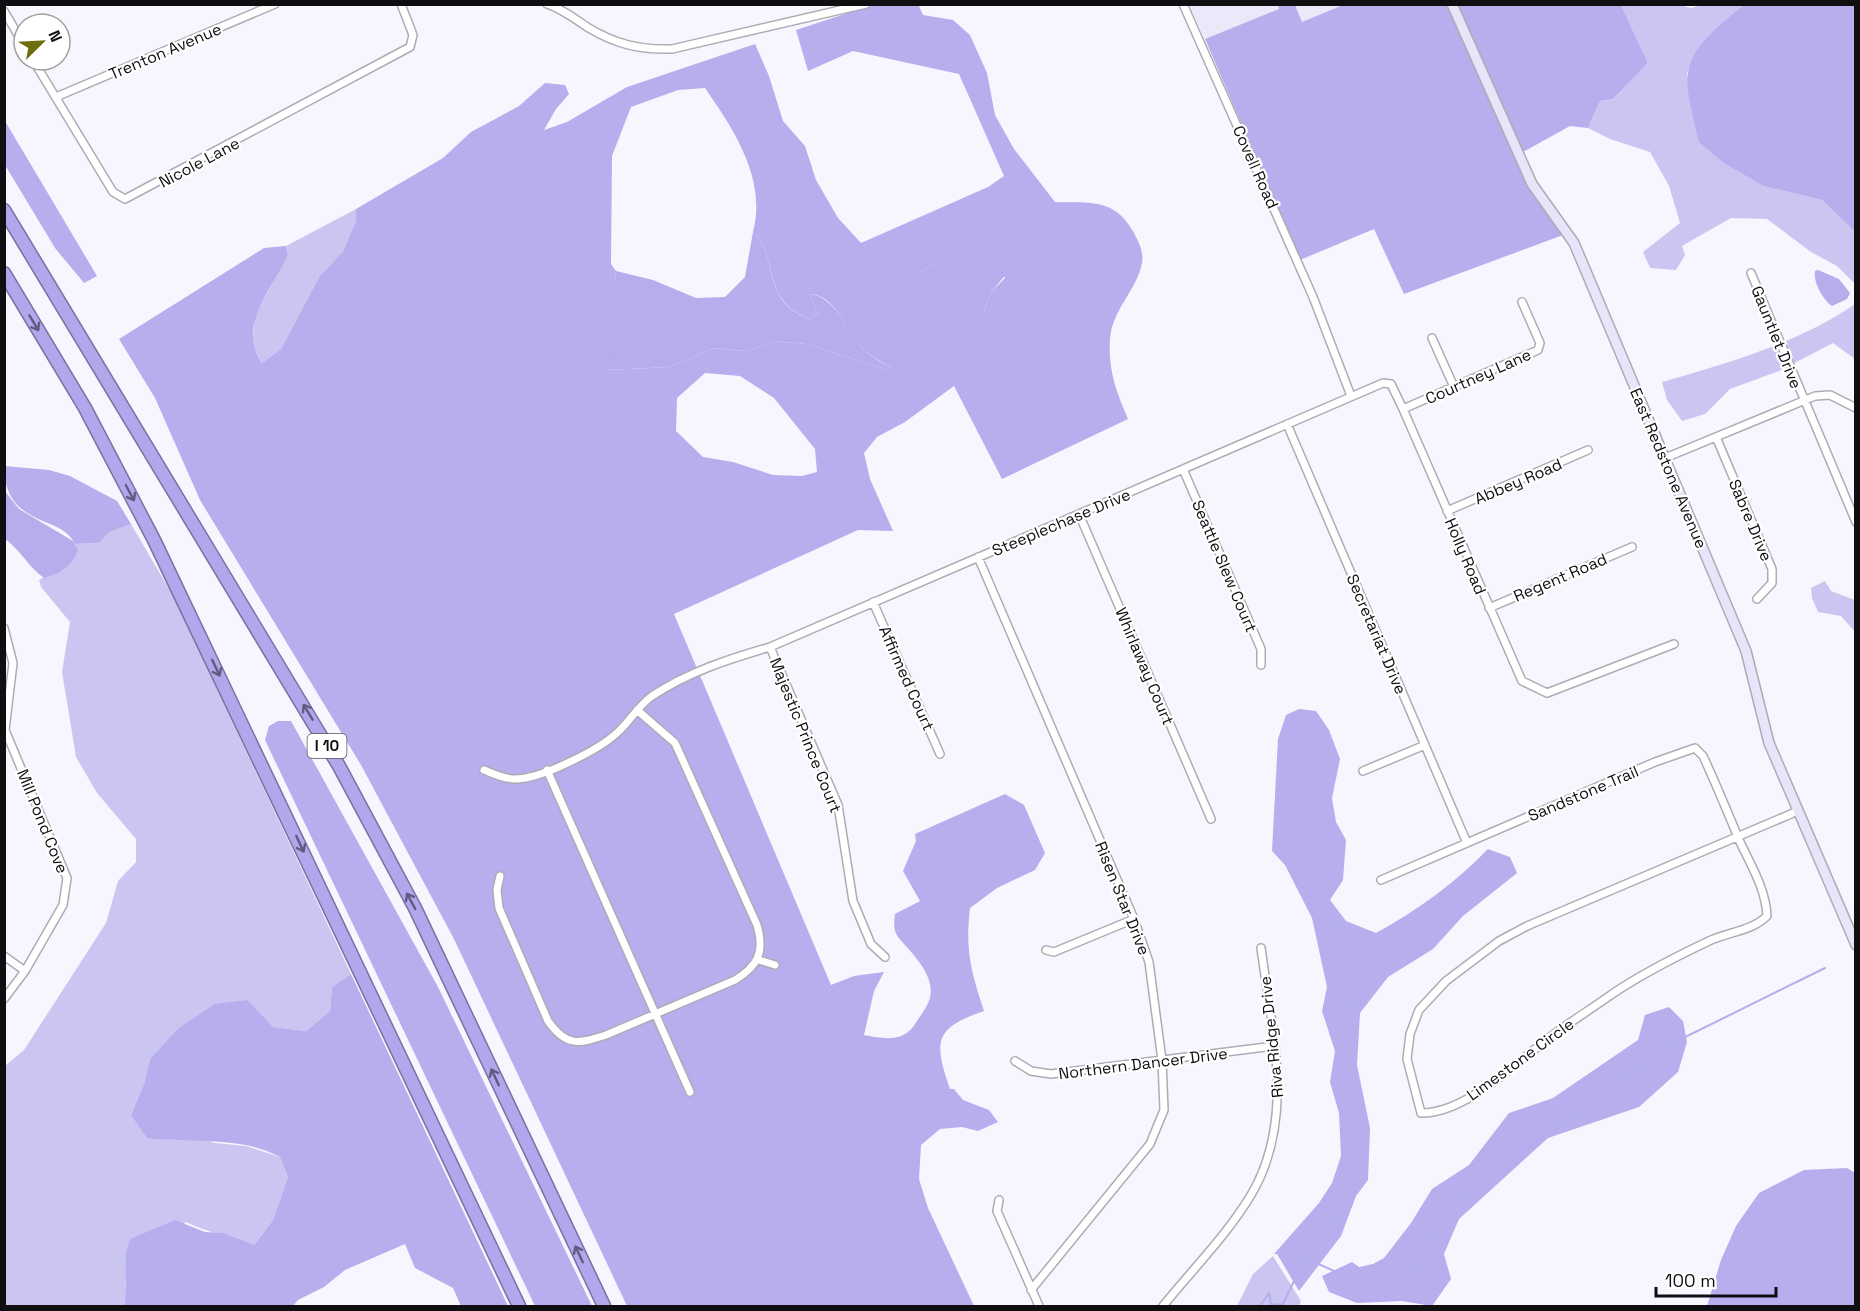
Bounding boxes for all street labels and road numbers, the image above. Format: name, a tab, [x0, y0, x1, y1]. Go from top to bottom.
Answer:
street label: Trenton Avenue	[106, 18, 225, 85]
street label: Covell Road	[1228, 122, 1283, 212]
street label: Nicole Lane	[155, 132, 243, 193]
street label: Gauntlet Drive	[1746, 283, 1807, 392]
street label: Courtney Lane	[1422, 344, 1534, 409]
street label: East Redstone Avenue	[1625, 385, 1712, 552]
street label: Abbey Road	[1471, 454, 1565, 509]
street label: Sabre Drive	[1724, 476, 1777, 564]
street label: Steeplechase Drive	[989, 484, 1134, 561]
street label: Seattle Slew Court	[1187, 497, 1262, 636]
street label: Holly Road	[1440, 515, 1491, 598]
street label: Regent Road	[1510, 548, 1610, 607]
street label: Secretariat Drive	[1342, 571, 1411, 698]
street label: Whirlaway Court	[1110, 604, 1179, 728]
street label: Affirmed Court	[874, 623, 939, 734]
street label: Majestic Prince Court	[765, 655, 846, 816]
road number: I 10	[308, 734, 346, 758]
street label: Sandstone Trail	[1525, 761, 1642, 826]
street label: Mill Pond Cove	[12, 766, 73, 876]
street label: Risen Star Drive	[1090, 838, 1155, 958]
street label: Riva Ridge Drive	[1255, 975, 1288, 1099]
street label: Limestone Circle	[1463, 1013, 1578, 1105]
street label: Northern Dancer Drive	[1057, 1043, 1229, 1084]

